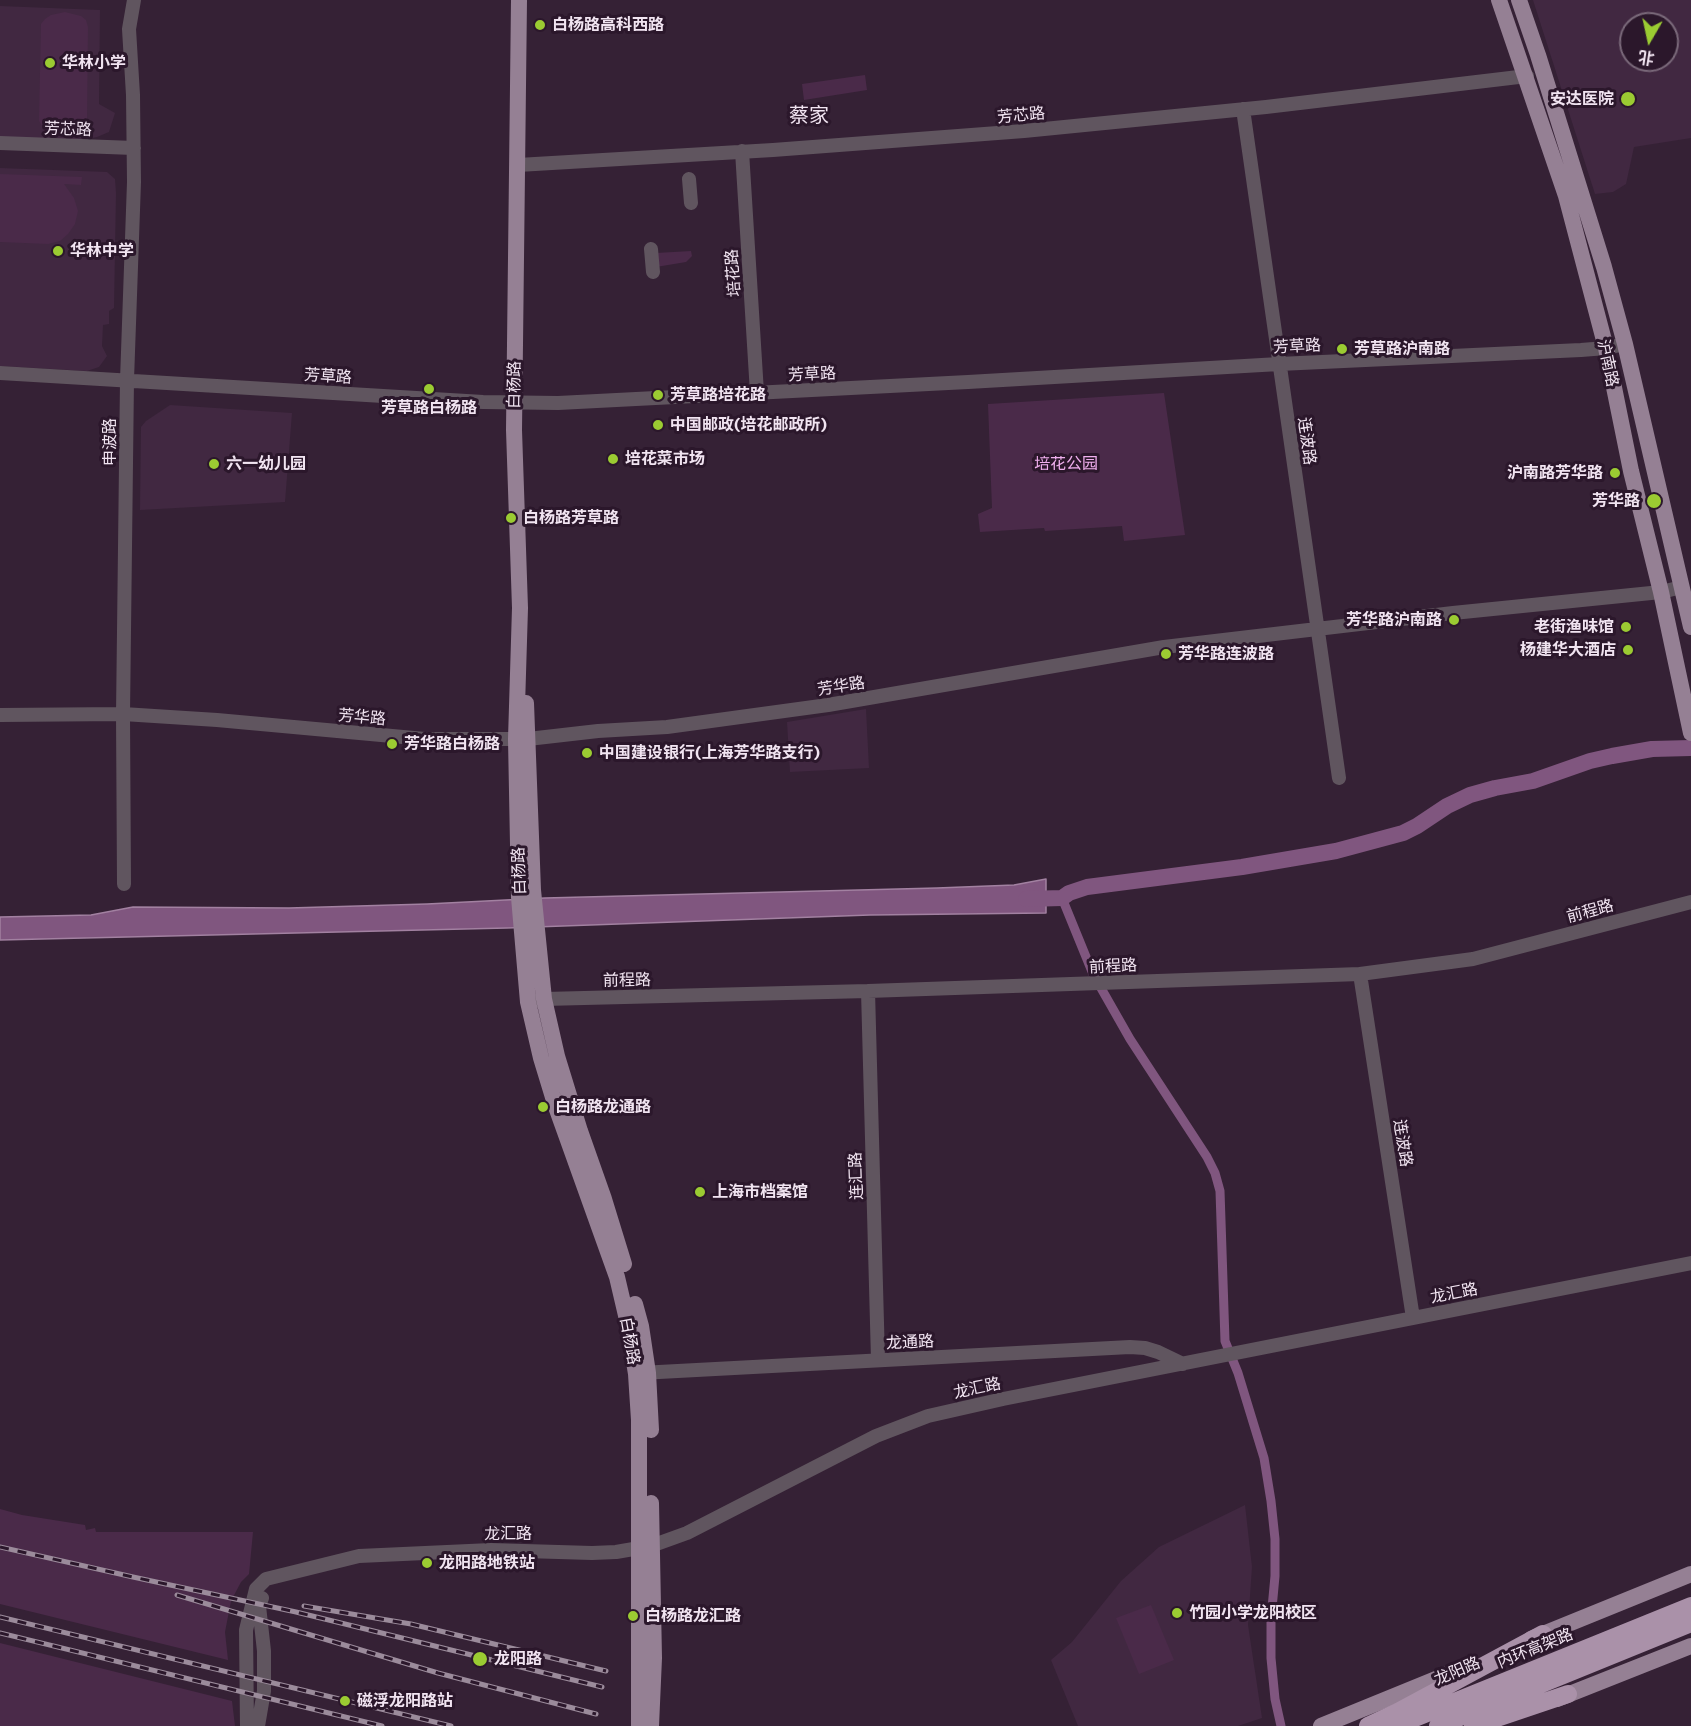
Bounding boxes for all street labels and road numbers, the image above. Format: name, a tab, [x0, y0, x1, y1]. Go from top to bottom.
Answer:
street label: 芳芯路	[996, 103, 1046, 127]
street label: 芳芯路	[44, 119, 92, 139]
street label: 培花路	[722, 248, 744, 298]
street label: 芳草路	[1273, 335, 1321, 357]
street label: 沪南路	[1594, 338, 1622, 388]
street label: 白杨路	[504, 361, 524, 409]
street label: 芳草路	[788, 363, 836, 385]
street label: 芳草路	[303, 365, 353, 387]
street label: 连波路	[1294, 416, 1320, 466]
street label: 申波路	[100, 418, 120, 466]
street label: 芳华路	[816, 673, 866, 699]
street label: 芳华路	[337, 705, 387, 729]
street label: 白杨路	[509, 847, 529, 895]
street label: 前程路	[1564, 896, 1616, 926]
street label: 前程路	[1089, 955, 1137, 977]
street label: 前程路	[603, 970, 651, 990]
street label: 连波路	[1390, 1118, 1416, 1168]
street label: 连汇路	[846, 1152, 866, 1200]
street label: 龙汇路	[1429, 1279, 1479, 1307]
street label: 白杨路	[616, 1316, 644, 1366]
street label: 龙通路	[886, 1331, 934, 1353]
street label: 龙汇路	[952, 1374, 1002, 1402]
street label: 龙汇路	[484, 1524, 532, 1544]
street label: 内环高架路	[1494, 1624, 1576, 1672]
street label: 龙阳路	[1431, 1653, 1483, 1689]

